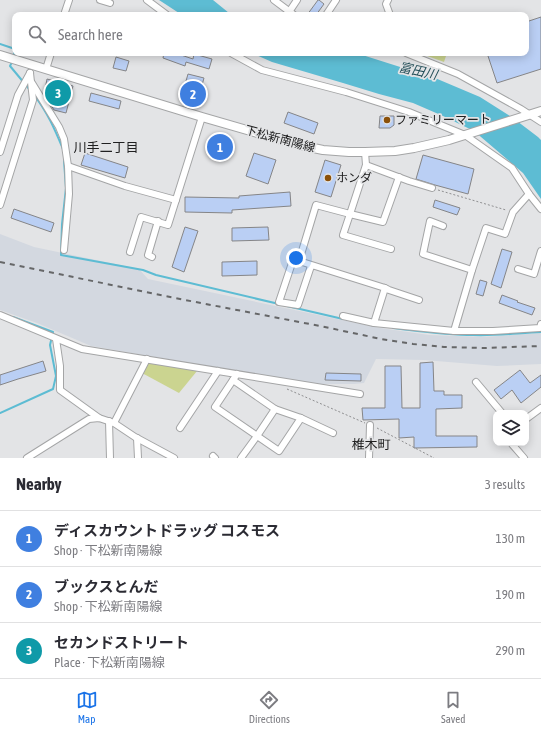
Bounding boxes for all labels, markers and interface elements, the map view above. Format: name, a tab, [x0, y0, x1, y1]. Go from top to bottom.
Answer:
search box	[12, 12, 529, 56]
icon: search	[26, 23, 48, 45]
text: Search here	[58, 26, 123, 43]
water label: 富田川	[397, 60, 441, 83]
pin: 3	[45, 78, 71, 108]
pin: 2	[180, 79, 206, 109]
place label: ファミリーマート	[395, 113, 491, 127]
marker: ファミリーマート	[382, 115, 392, 125]
street label: 下松新南陽線	[243, 123, 317, 155]
pin: 1	[207, 132, 233, 162]
district label: 川手二丁目	[73, 140, 139, 155]
place label: ホンダ	[336, 171, 372, 185]
marker: ホンダ	[323, 173, 333, 183]
your location	[286, 248, 306, 268]
map controls	[493, 410, 529, 446]
button: layers	[493, 410, 529, 446]
district label: 椎木町	[351, 437, 391, 452]
text: Nearby	[16, 474, 62, 494]
text: 3 results	[485, 477, 525, 492]
text: ディスカウントドラッグ コスモス	[54, 522, 280, 539]
text: 1	[26, 531, 32, 546]
text: 130 m	[496, 531, 525, 546]
text: Shop · 下松新南陽線	[54, 543, 162, 558]
text: ブックスとんだ	[54, 578, 159, 595]
text: 2	[26, 587, 32, 602]
text: 190 m	[496, 587, 525, 602]
text: Shop · 下松新南陽線	[54, 599, 162, 614]
text: セカンドストリート	[54, 634, 189, 651]
text: 3	[26, 643, 32, 658]
text: 290 m	[496, 643, 525, 658]
text: Place · 下松新南陽線	[54, 655, 165, 670]
tab: Map	[76, 689, 98, 725]
tab: Directions	[249, 689, 290, 725]
tab: Saved	[441, 689, 465, 725]

